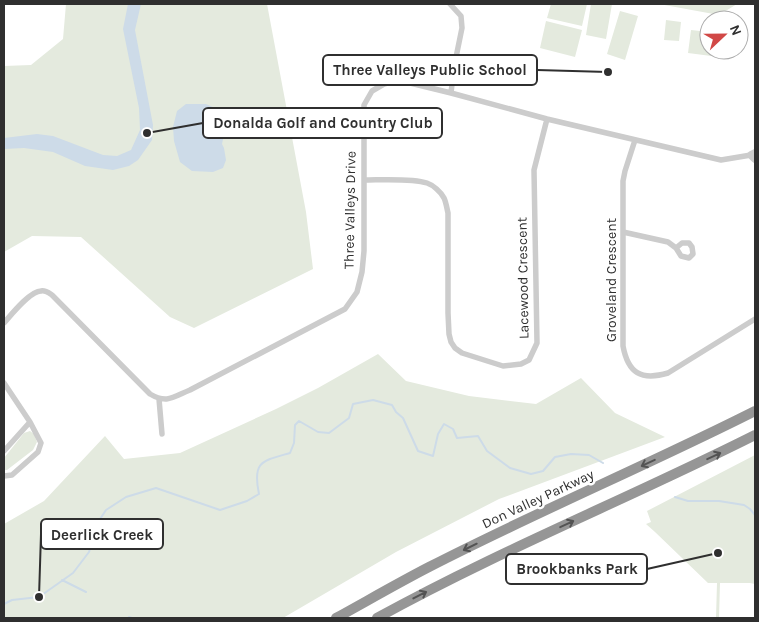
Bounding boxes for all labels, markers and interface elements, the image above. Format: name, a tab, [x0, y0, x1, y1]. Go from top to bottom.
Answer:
north arrow	[699, 10, 749, 60]
text: N	[726, 22, 745, 38]
callout: Three Valleys Public School	[323, 55, 537, 85]
text: Three Valleys Public School	[333, 61, 527, 79]
callout: Donalda Golf and Country Club	[203, 108, 442, 138]
text: Donalda Golf and Country Club	[213, 114, 433, 132]
street label: Three Valleys Drive	[340, 151, 360, 269]
street label: Lacewood Crescent	[513, 217, 533, 339]
street label: Groveland Crescent	[603, 218, 620, 342]
one-way arrow	[706, 450, 721, 460]
one-way arrow	[641, 458, 656, 468]
street label: Don Valley Parkway	[479, 465, 597, 532]
callout: Deerlick Creek	[41, 519, 163, 549]
one-way arrow	[559, 519, 574, 529]
text: Deerlick Creek	[51, 526, 153, 544]
one-way arrow	[463, 543, 478, 552]
callout: Brookbanks Park	[506, 554, 647, 584]
text: Brookbanks Park	[516, 560, 638, 578]
one-way arrow	[412, 590, 427, 599]

